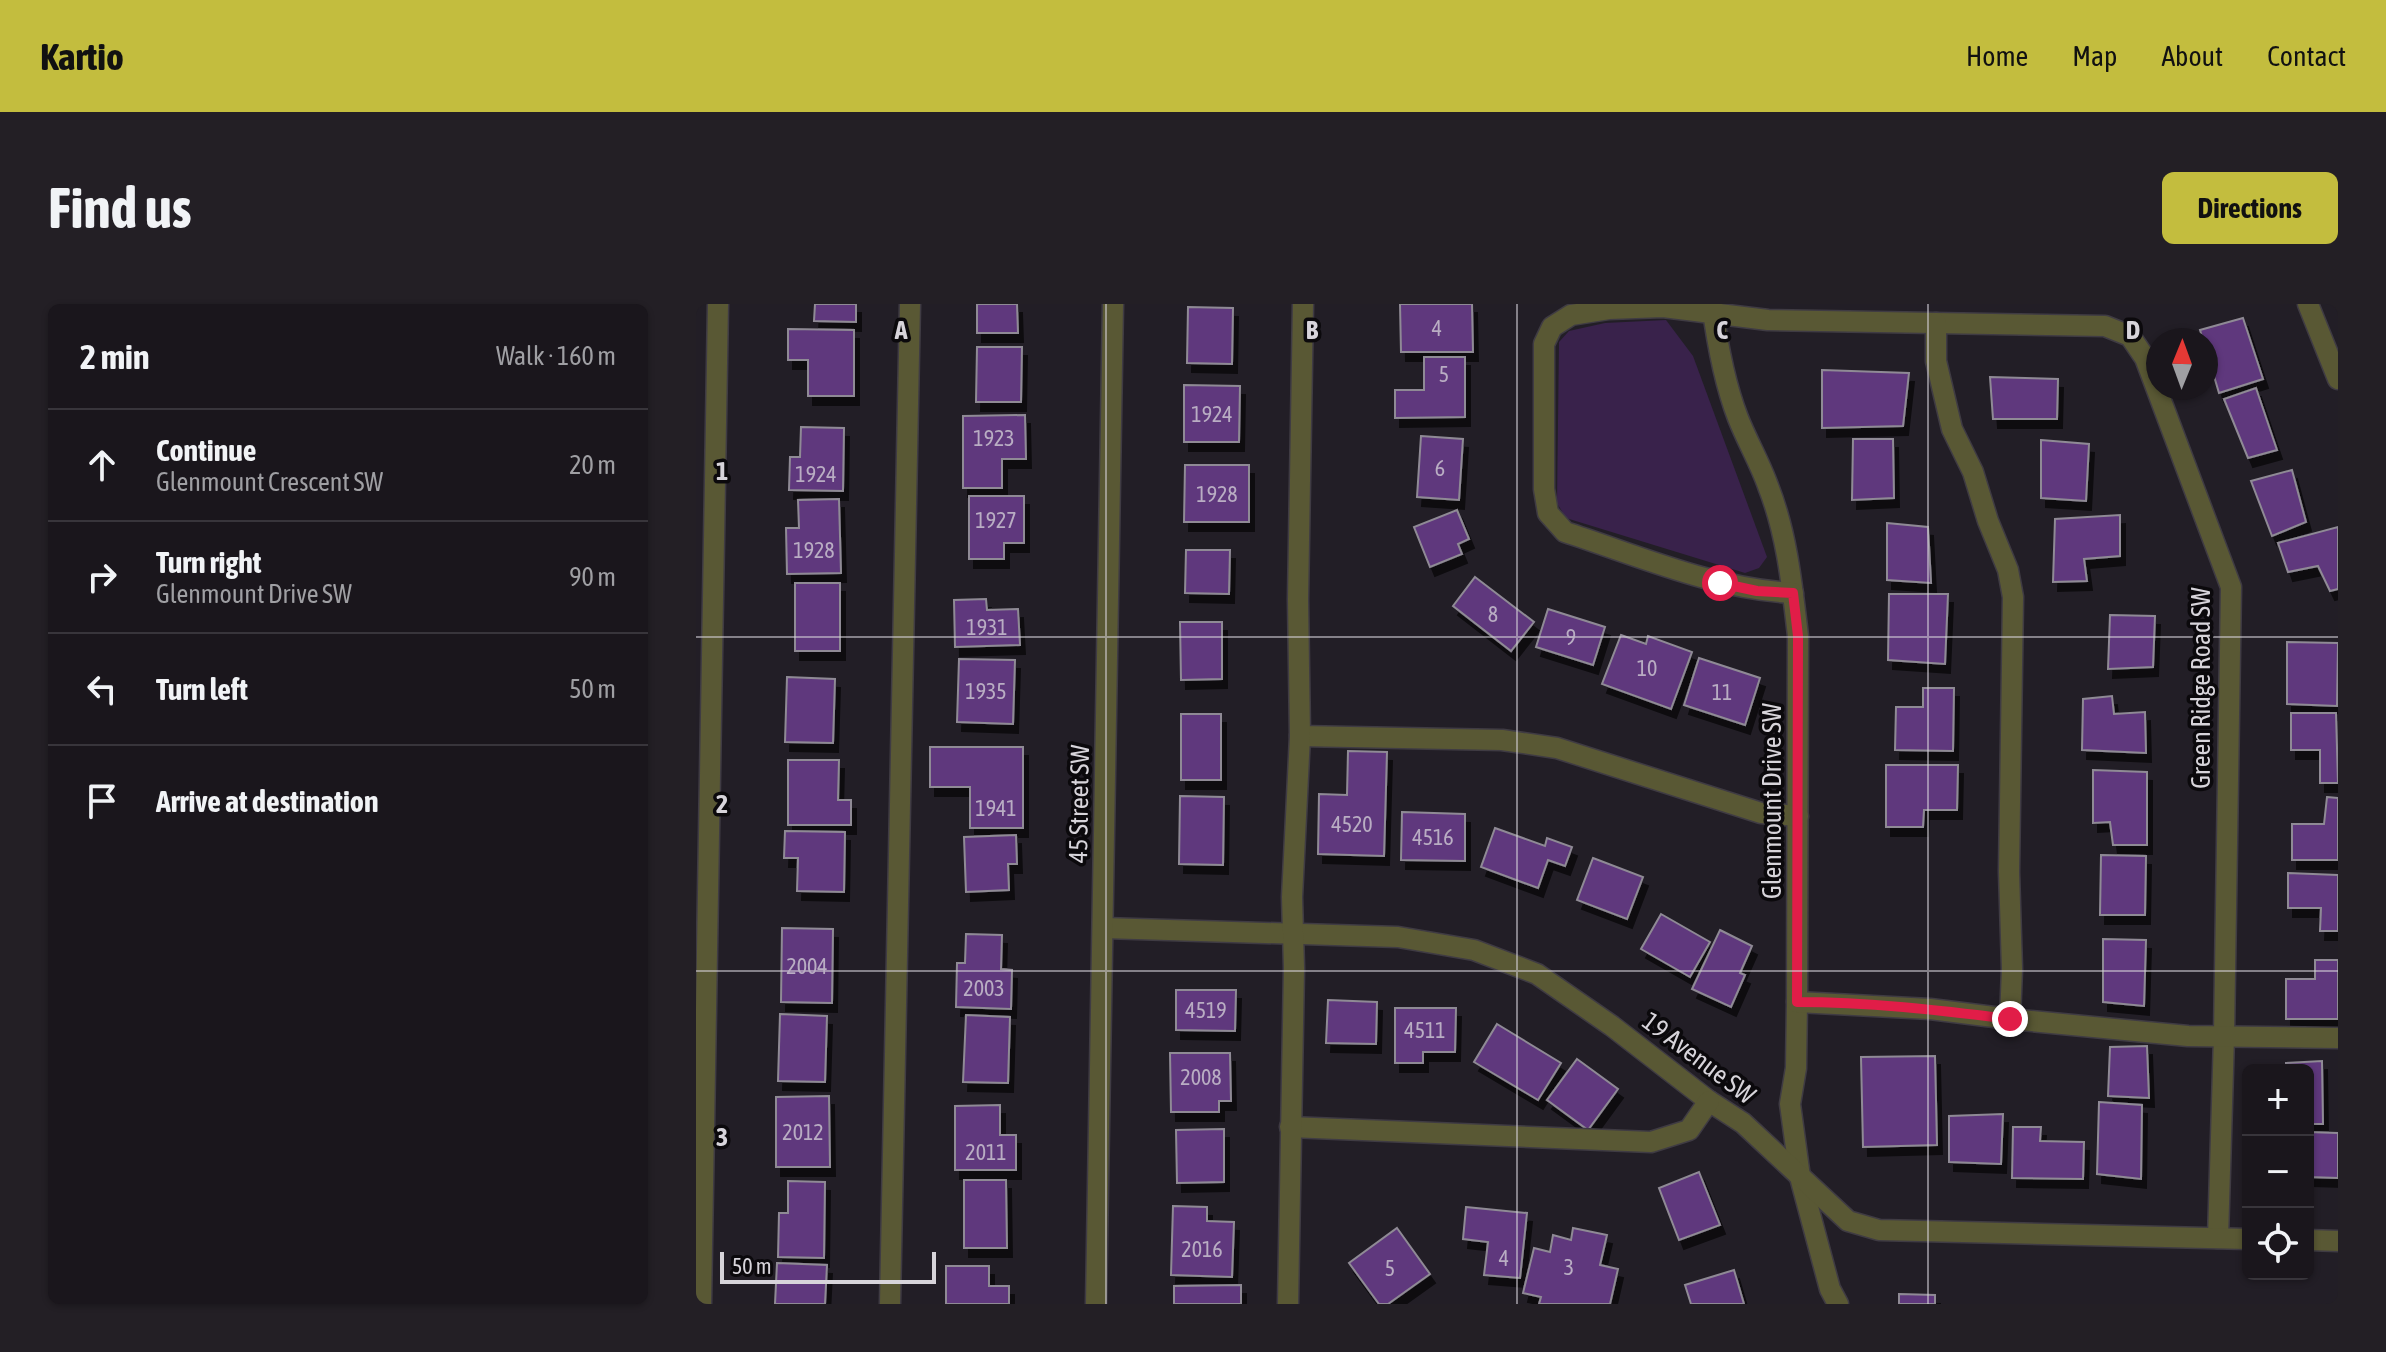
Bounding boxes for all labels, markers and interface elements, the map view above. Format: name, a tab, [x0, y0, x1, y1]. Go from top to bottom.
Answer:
text: Kartio	[40, 35, 124, 78]
text: Home	[1966, 40, 2028, 72]
text: Map	[2072, 40, 2117, 72]
text: About	[2161, 40, 2223, 72]
text: Contact	[2267, 40, 2346, 72]
button: Directions	[2162, 172, 2338, 244]
text: Find us	[48, 176, 192, 240]
text: A	[894, 315, 908, 345]
text: B	[1306, 315, 1319, 345]
house number: 4	[1432, 315, 1442, 341]
text: C	[1716, 315, 1728, 345]
text: D	[2126, 315, 2140, 345]
north arrow	[2146, 328, 2218, 400]
text: 2 min	[80, 337, 149, 376]
text: Walk · 160 m	[496, 341, 616, 371]
house number: 5	[1439, 361, 1449, 387]
house number: 1924	[1191, 401, 1233, 427]
house number: 1923	[973, 425, 1015, 451]
text: Continue	[156, 433, 256, 467]
icon: ahead	[80, 443, 124, 487]
text: 20 m	[569, 450, 616, 480]
house number: 6	[1435, 455, 1445, 481]
text: 1	[716, 456, 728, 486]
house number: 1924	[795, 461, 837, 487]
text: Glenmount Crescent SW	[156, 467, 383, 497]
house number: 1928	[1196, 481, 1238, 507]
house number: 1927	[975, 507, 1017, 533]
house number: 1928	[793, 537, 835, 563]
text: Turn right	[156, 545, 262, 579]
icon: right	[80, 555, 124, 599]
text: 90 m	[569, 562, 616, 592]
route start	[1702, 565, 1738, 601]
text: Glenmount Drive SW	[156, 579, 352, 609]
street label: Green Ridge Road SW	[2186, 587, 2216, 789]
house number: 8	[1488, 601, 1498, 627]
house number: 1931	[966, 614, 1008, 640]
house number: 9	[1566, 624, 1576, 650]
house number: 10	[1637, 655, 1657, 681]
icon: left	[80, 667, 124, 711]
text: Turn left	[156, 672, 248, 706]
text: 50 m	[569, 674, 616, 704]
house number: 1935	[965, 678, 1007, 704]
house number: 11	[1712, 679, 1732, 705]
street label: Glenmount Drive SW	[1757, 703, 1787, 899]
street label: 45 Street SW	[1063, 744, 1095, 863]
icon: arrive	[80, 779, 124, 823]
text: Arrive at destination	[156, 784, 378, 818]
text: 2	[716, 789, 728, 819]
house number: 1941	[975, 795, 1017, 821]
house number: 4520	[1331, 811, 1373, 837]
house number: 4516	[1412, 824, 1454, 850]
house number: 2004	[786, 953, 828, 979]
house number: 2003	[963, 975, 1005, 1001]
house number: 4519	[1185, 997, 1227, 1023]
route end	[1992, 1001, 2028, 1037]
street label: 19 Avenue SW	[1637, 1006, 1761, 1110]
house number: 4511	[1404, 1017, 1446, 1043]
house number: 2008	[1180, 1064, 1222, 1090]
map controls	[2242, 1064, 2314, 1280]
button: +	[2242, 1064, 2314, 1136]
house number: 2012	[782, 1119, 824, 1145]
text: 3	[716, 1122, 728, 1152]
button: −	[2242, 1136, 2314, 1208]
house number: 2011	[965, 1139, 1007, 1165]
button: locate	[2242, 1208, 2314, 1280]
house number: 2016	[1181, 1236, 1223, 1262]
house number: 4	[1499, 1245, 1509, 1271]
scale bar	[720, 1248, 936, 1284]
text: 50 m	[732, 1253, 772, 1279]
house number: 3	[1564, 1254, 1574, 1280]
house number: 5	[1385, 1255, 1395, 1281]

